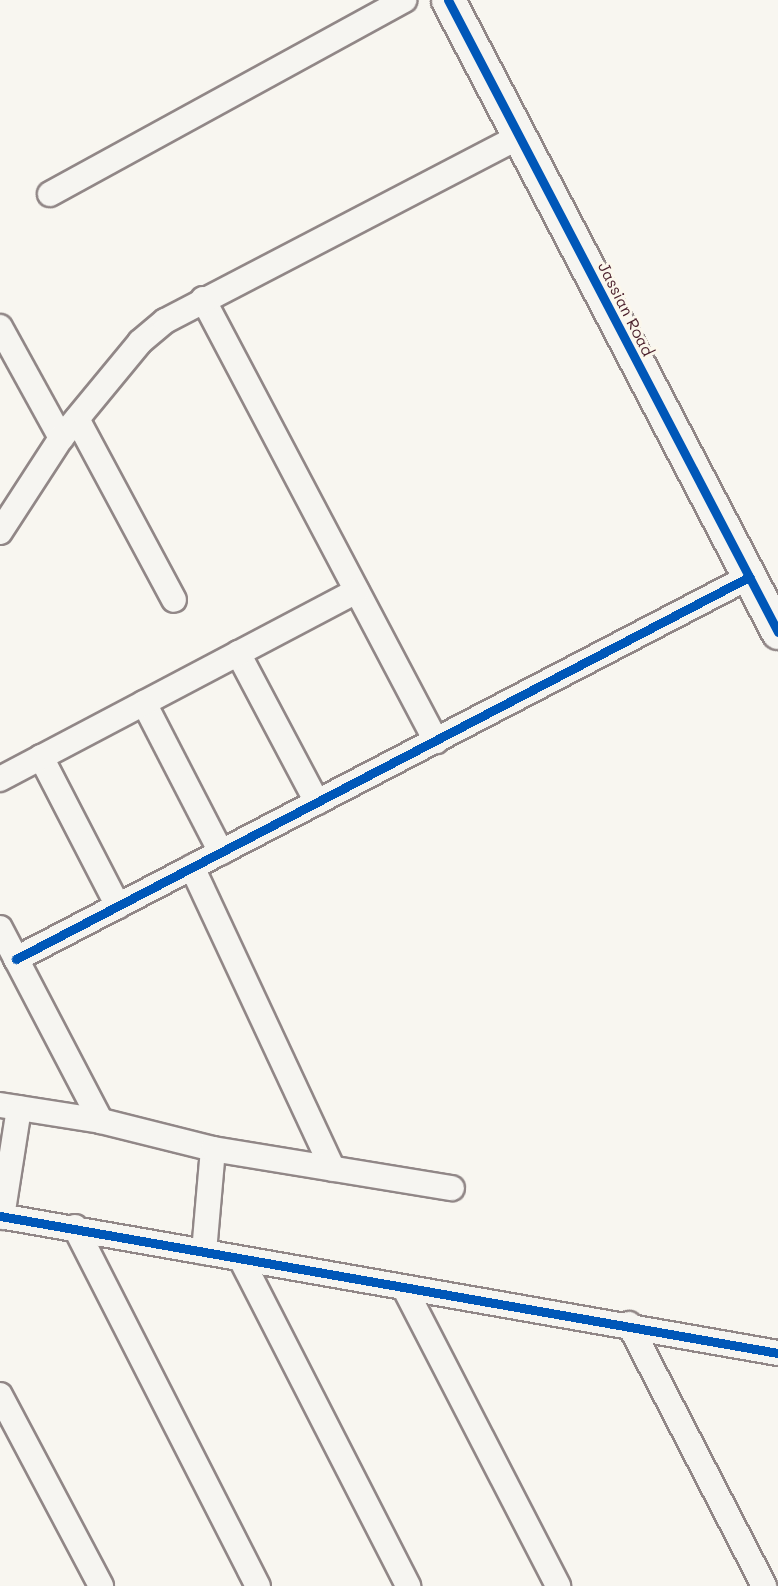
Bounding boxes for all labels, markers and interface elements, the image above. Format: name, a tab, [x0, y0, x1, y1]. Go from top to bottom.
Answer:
street label: Jassian Road	[594, 259, 658, 359]

